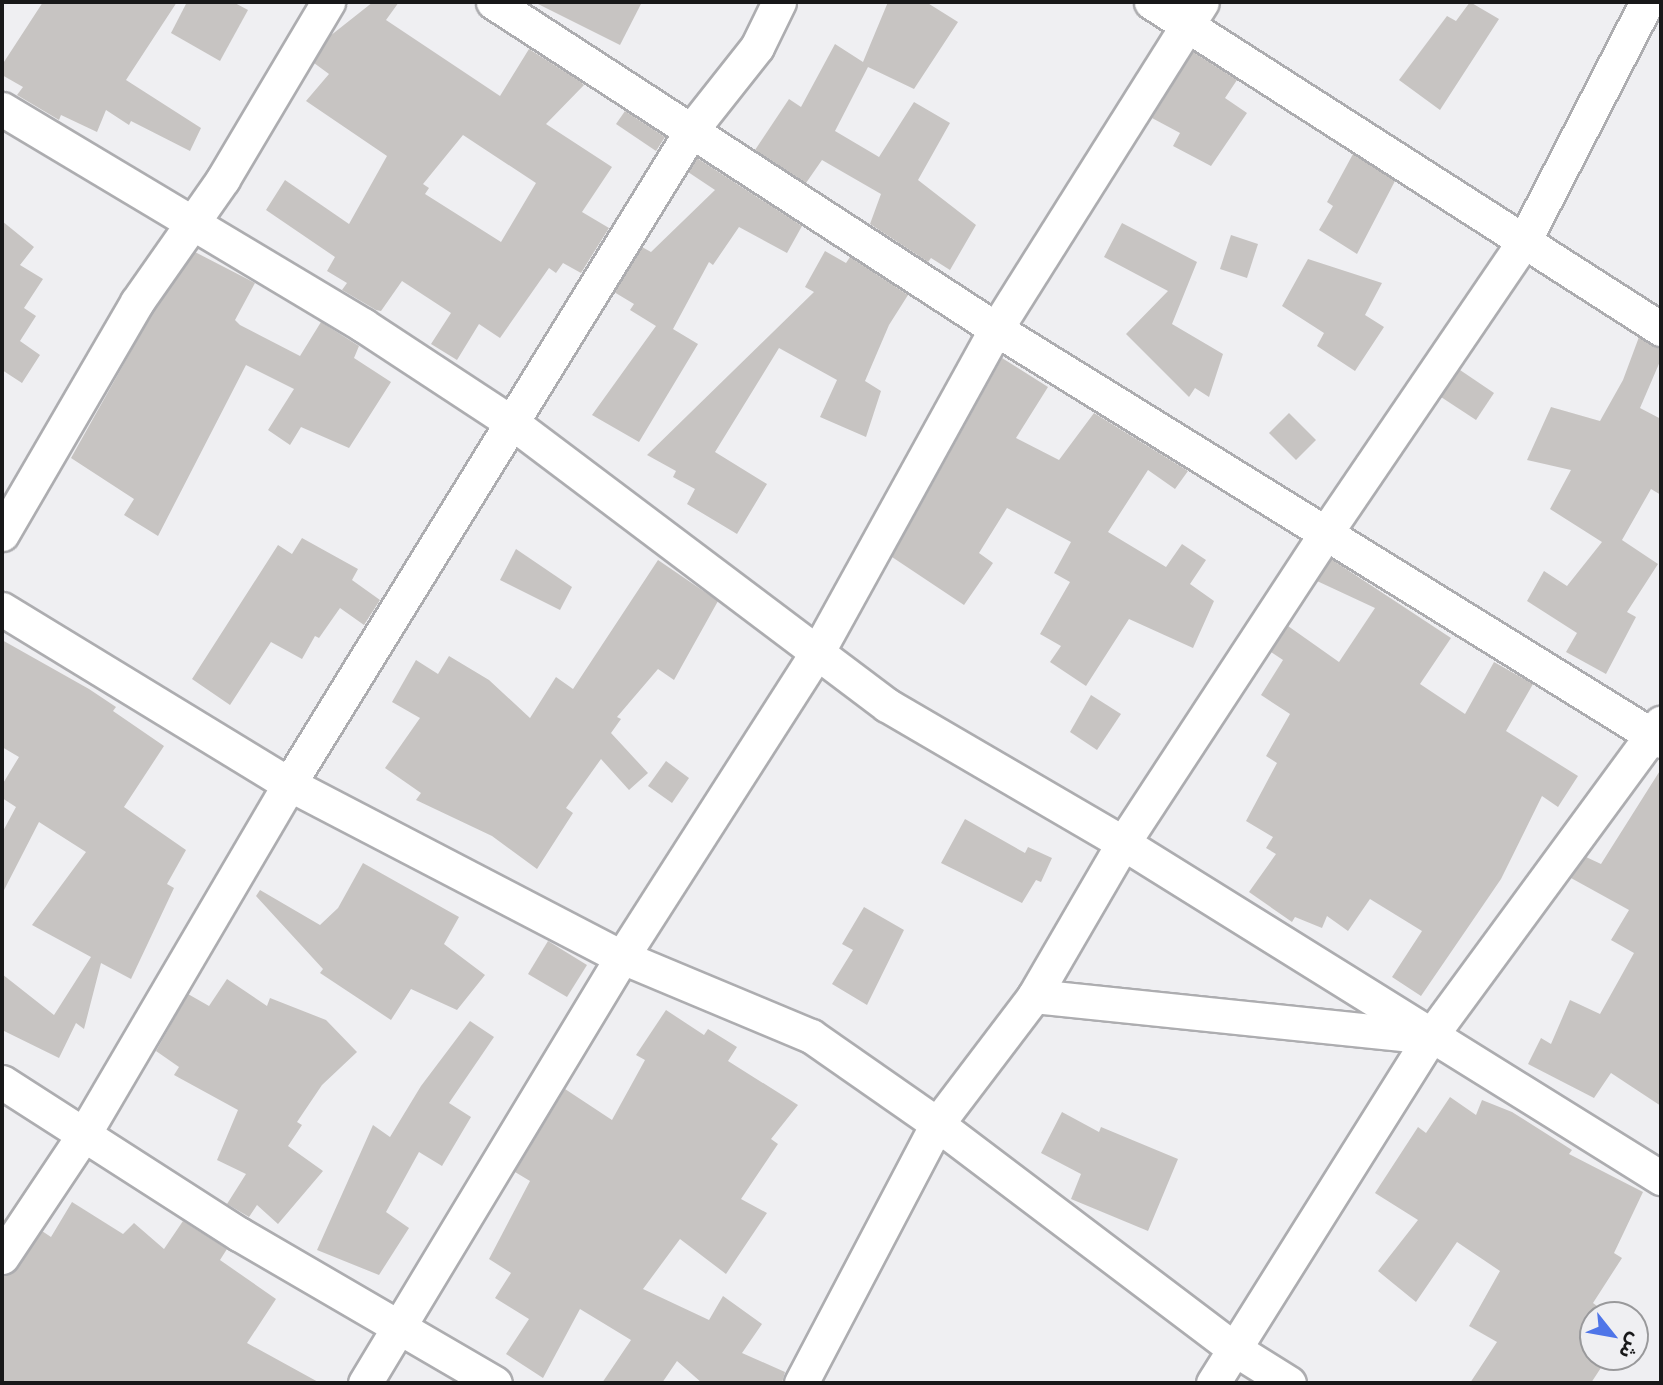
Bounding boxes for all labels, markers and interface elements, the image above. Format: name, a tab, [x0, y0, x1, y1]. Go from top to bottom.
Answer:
north arrow	[1579, 1301, 1649, 1371]
text: ش	[1613, 1328, 1647, 1363]

